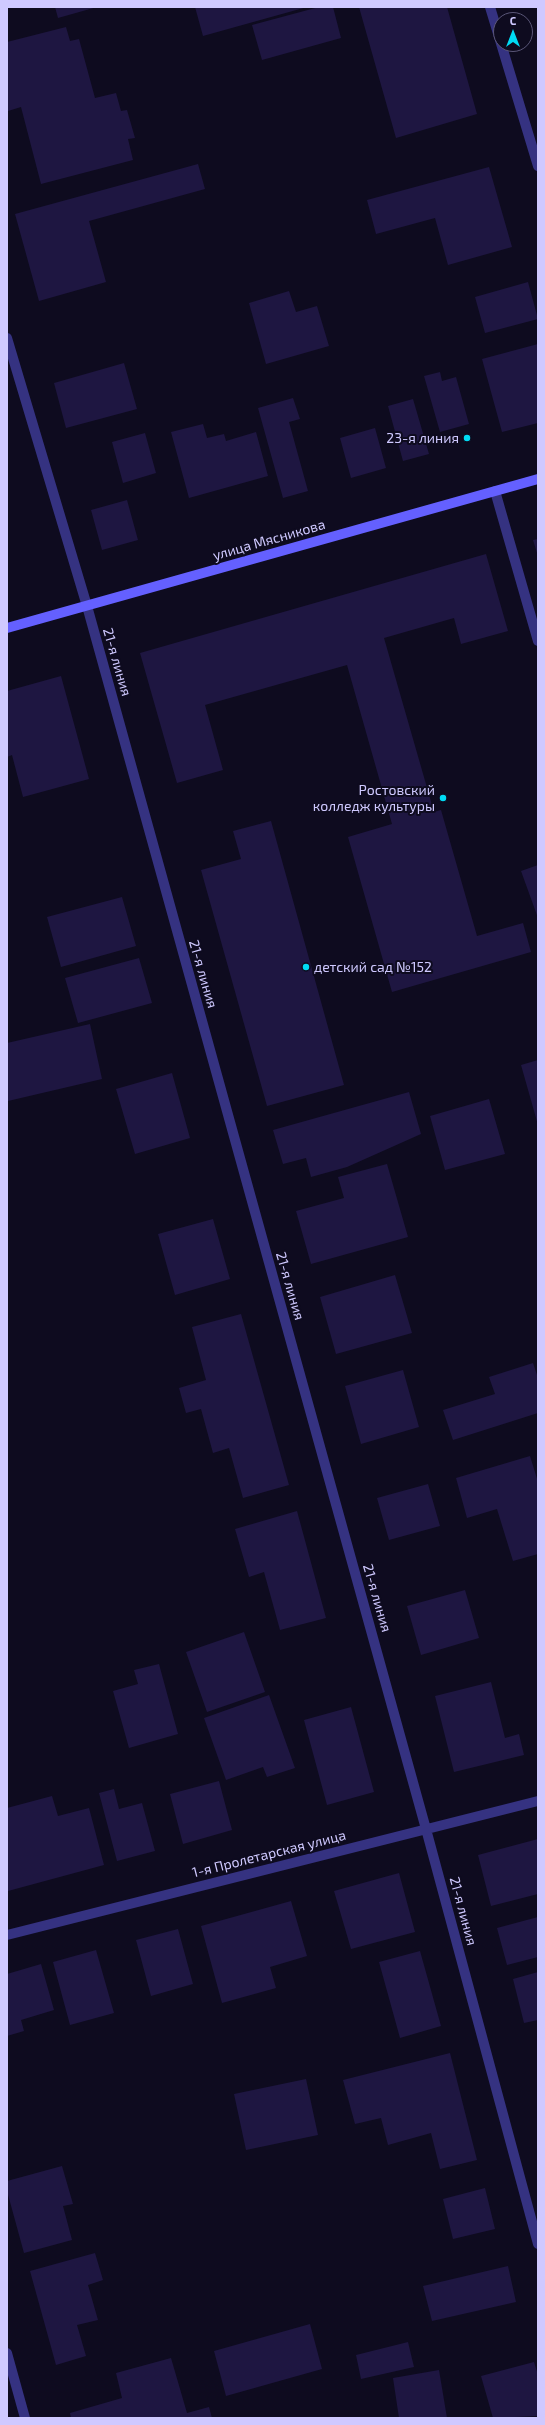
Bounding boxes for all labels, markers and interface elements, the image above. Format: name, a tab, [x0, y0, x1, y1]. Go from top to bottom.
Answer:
north arrow	[493, 12, 533, 52]
text: С	[510, 14, 516, 27]
place label: 23-я линия	[386, 430, 459, 446]
marker: 23-я линия	[462, 433, 472, 443]
street label: улица Мясникова	[211, 516, 327, 564]
street label: 21-я линия	[99, 626, 135, 698]
place label: Ростовский колледж культуры	[313, 782, 435, 814]
marker: Ростовский колледж культуры	[438, 793, 448, 803]
street label: 21-я линия	[185, 938, 221, 1010]
place label: детский сад №152	[314, 959, 432, 975]
marker: детский сад №152	[301, 962, 311, 972]
street label: 21-я линия	[272, 1250, 308, 1322]
street label: 21-я линия	[359, 1562, 395, 1634]
street label: 1-я Пролетарская улица	[190, 1827, 348, 1881]
street label: 21-я линия	[446, 1875, 480, 1947]

